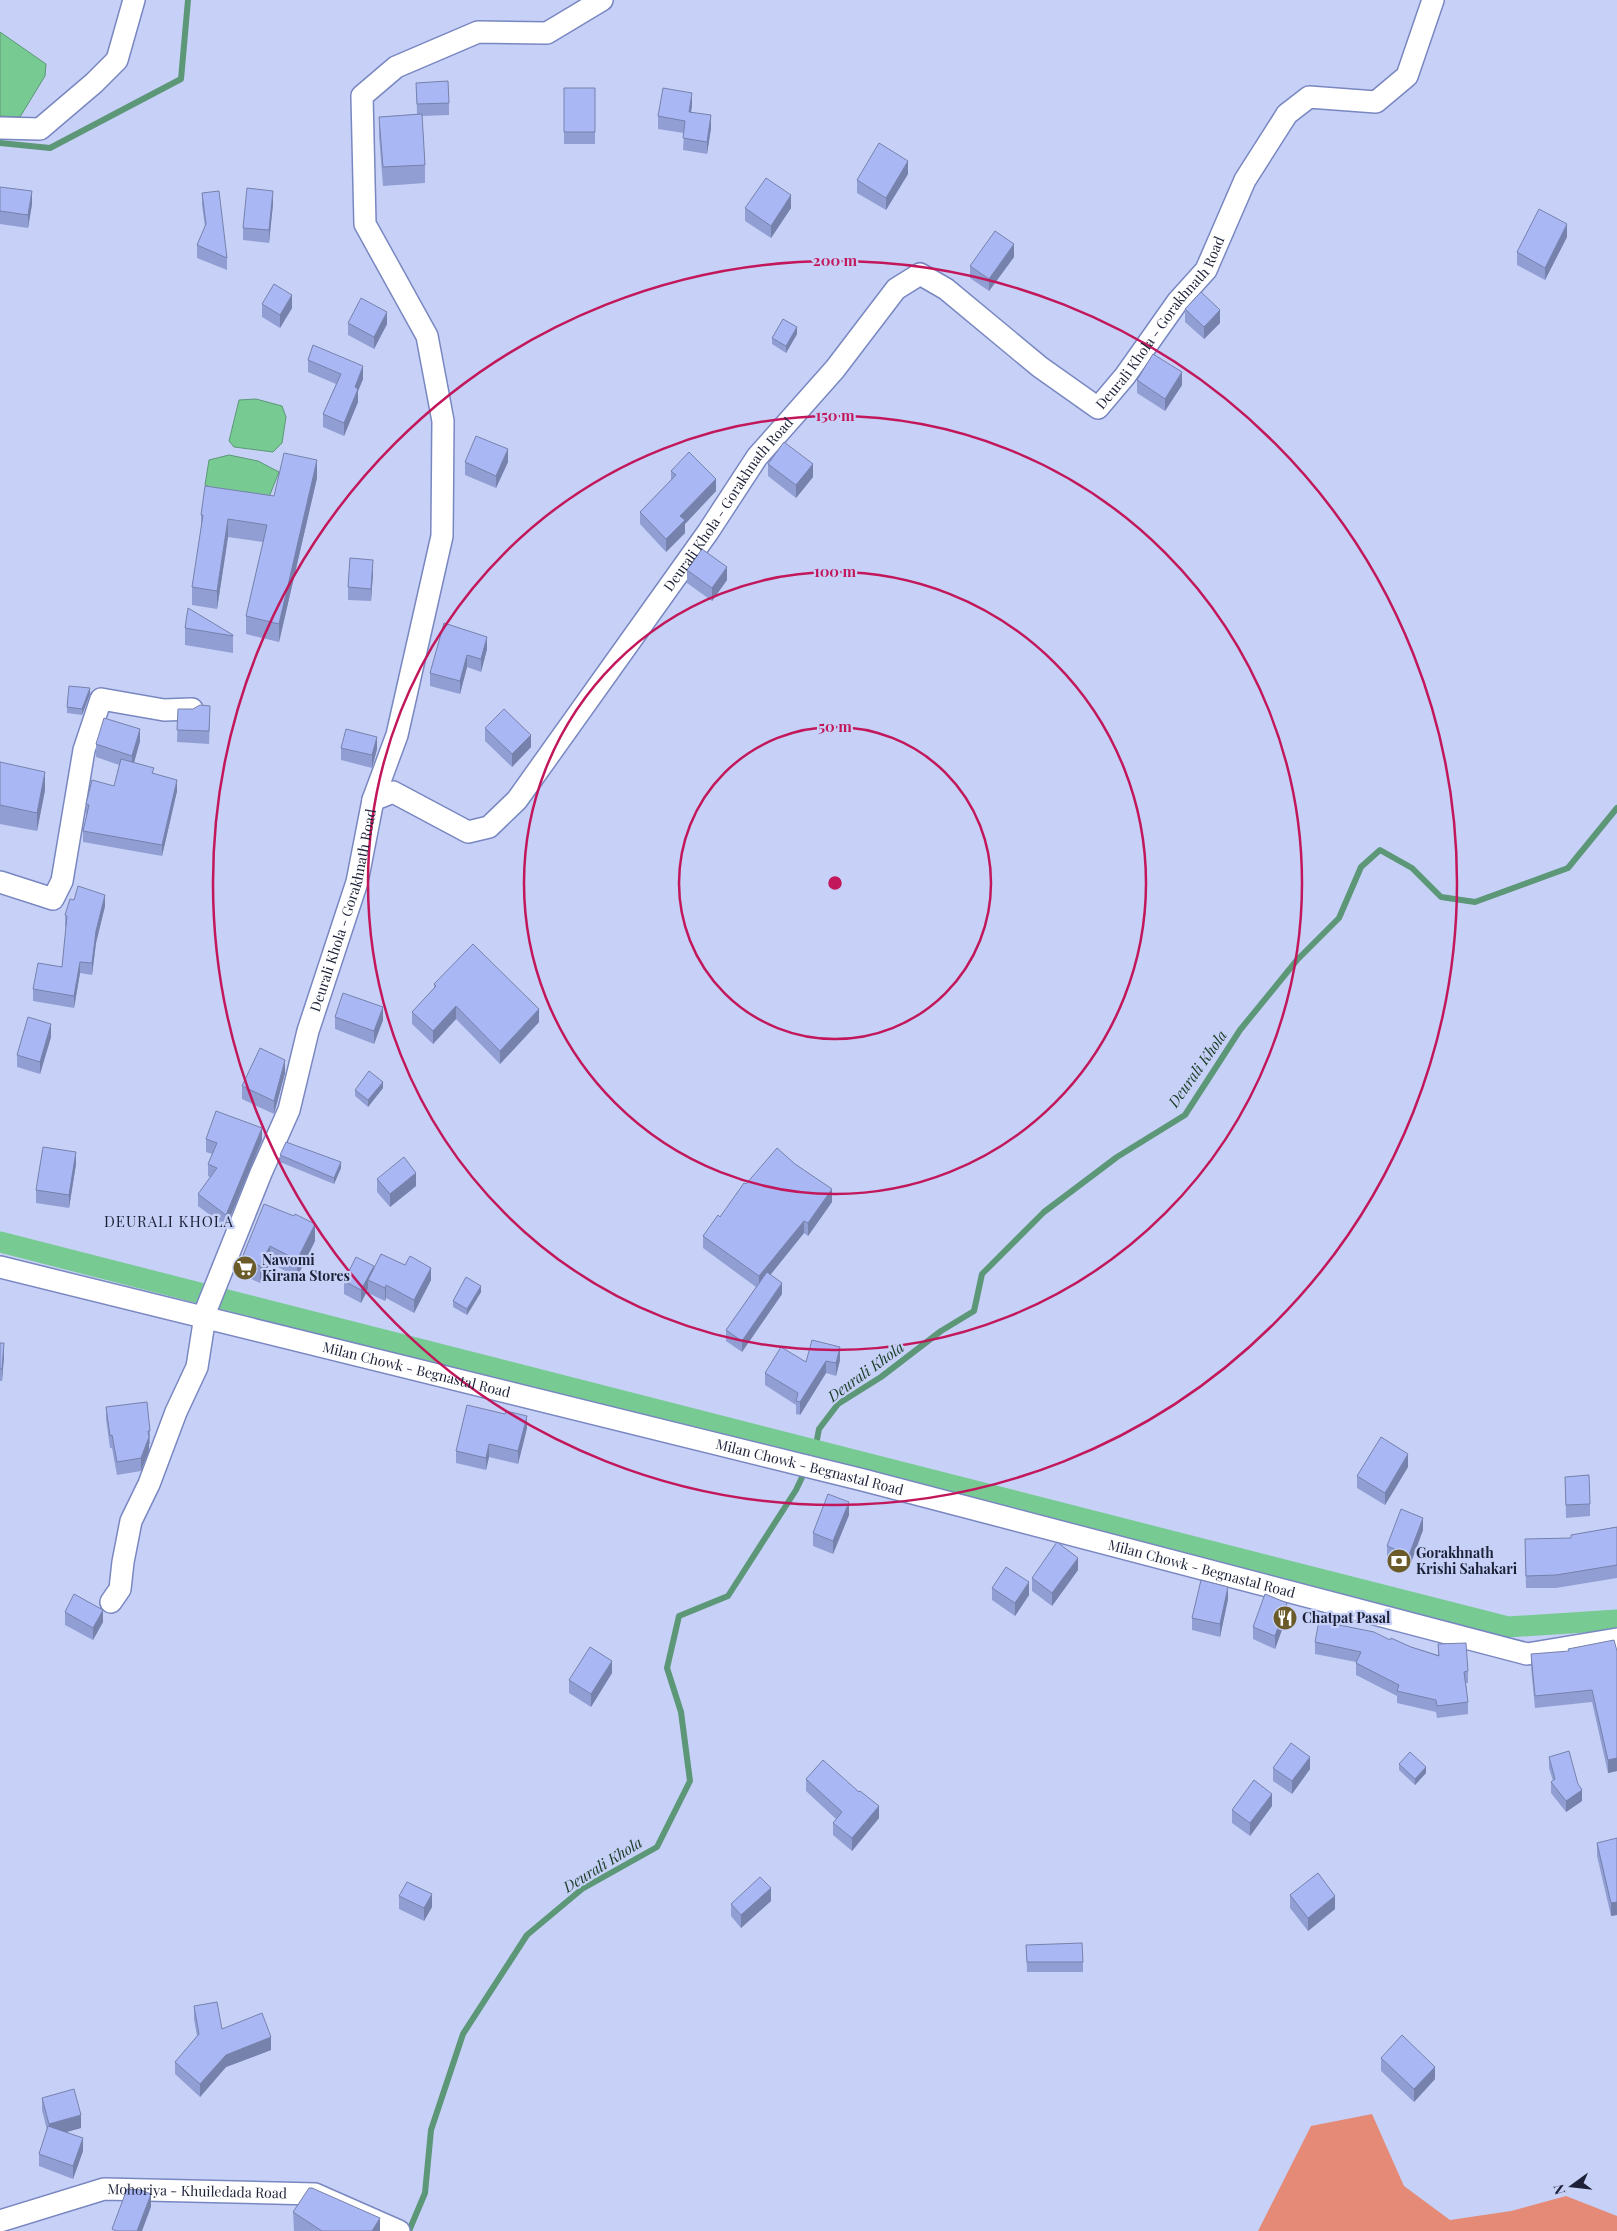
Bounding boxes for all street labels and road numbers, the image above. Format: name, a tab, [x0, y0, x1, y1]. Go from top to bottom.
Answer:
street label: Deurali Khola - Gorakhnath Road	[1091, 233, 1229, 413]
street label: Deurali Khola - Gorakhnath Road	[659, 413, 797, 595]
street label: Deurali Khola - Gorakhnath Road	[305, 807, 380, 1014]
street label: Milan Chowk - Begnastal Road	[321, 1337, 512, 1402]
street label: Milan Chowk - Begnastal Road	[714, 1434, 906, 1499]
street label: Milan Chowk - Begnastal Road	[1106, 1535, 1297, 1602]
street label: Mohoriya - Khuiledada Road	[107, 2179, 287, 2202]

